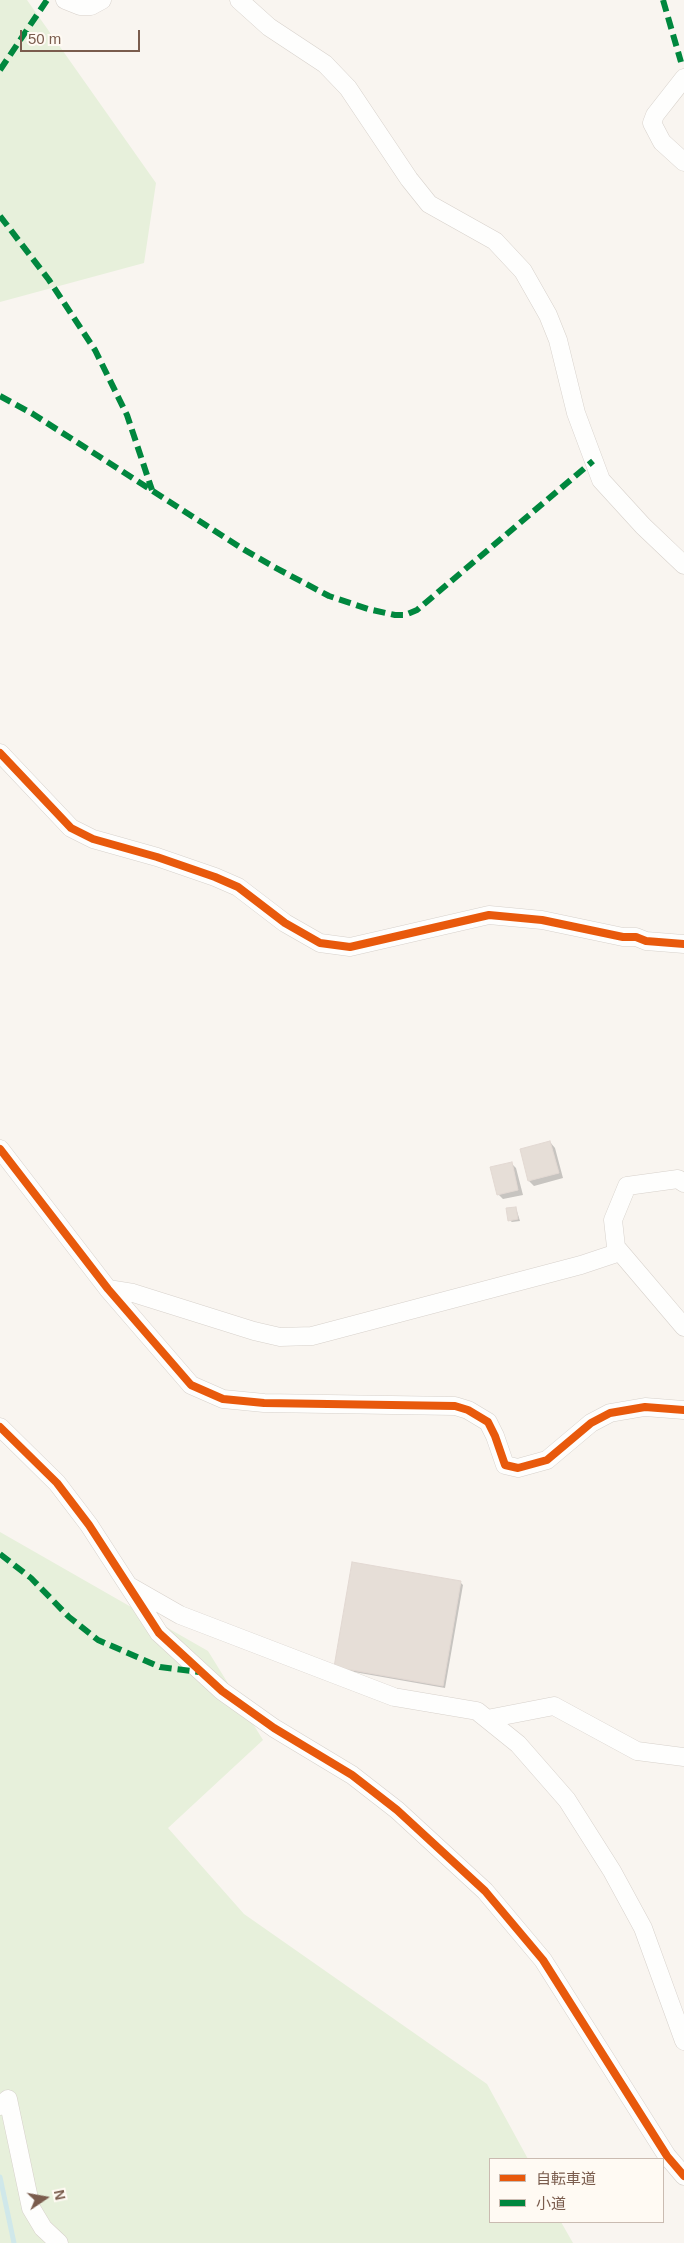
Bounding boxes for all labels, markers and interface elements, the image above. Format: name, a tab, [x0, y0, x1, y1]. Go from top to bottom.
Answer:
scale bar	[22, 20, 142, 52]
text: 50 m	[28, 30, 61, 47]
legend	[489, 2158, 664, 2223]
text: 自転車道	[536, 2170, 596, 2187]
north arrow	[20, 2173, 70, 2223]
text: N	[51, 2188, 69, 2201]
text: 小道	[536, 2195, 566, 2212]

